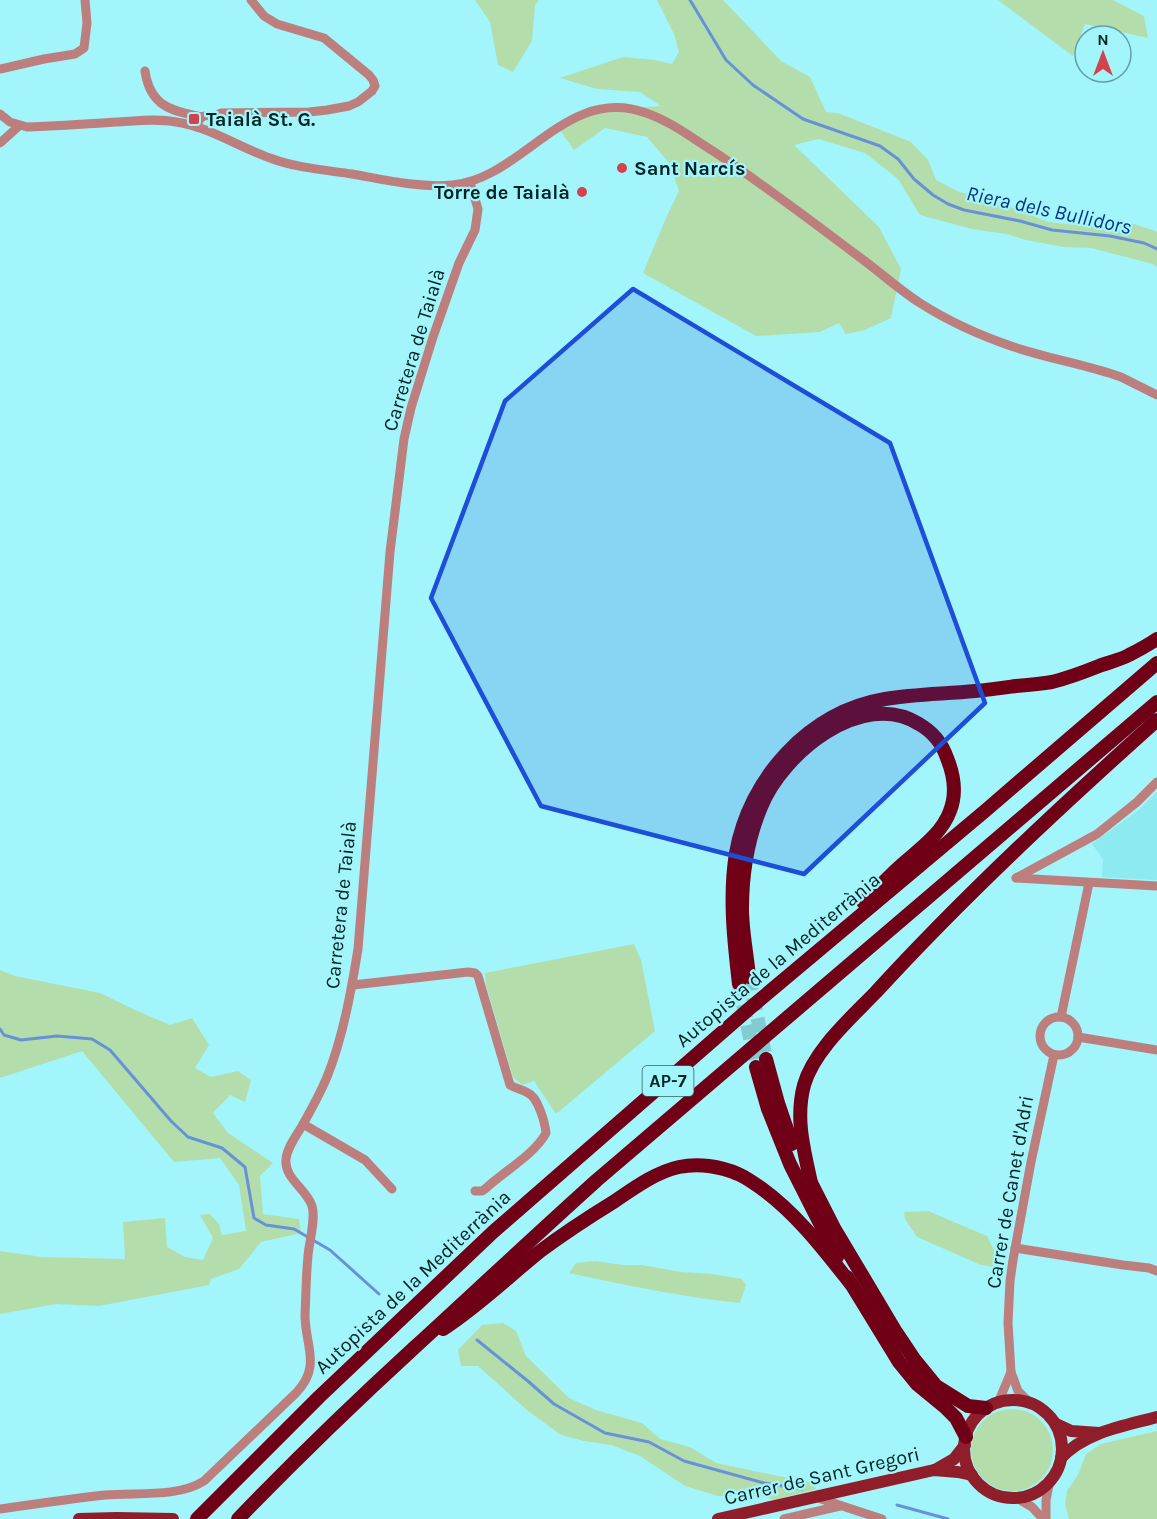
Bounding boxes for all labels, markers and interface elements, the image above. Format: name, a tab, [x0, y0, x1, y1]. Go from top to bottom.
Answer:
north arrow	[1073, 24, 1133, 84]
text: N	[1097, 30, 1109, 49]
place label: Taialà St. G.	[206, 108, 315, 131]
marker: Taialà St. G.	[187, 112, 201, 126]
place label: Sant Narcís	[634, 157, 745, 180]
marker: Sant Narcís	[615, 161, 629, 175]
place label: Torre de Taialà	[434, 181, 570, 204]
water label: Riera dels Bullidors	[964, 181, 1134, 239]
marker: Torre de Taialà	[575, 185, 589, 199]
street label: Carretera de Taialà	[378, 266, 450, 434]
street label: Carretera de Taialà	[321, 820, 361, 990]
street label: Autopista de la Mediterrània	[671, 868, 885, 1052]
road number: AP-7	[642, 1066, 694, 1096]
street label: Carrer de Canet d'Adri	[982, 1094, 1038, 1290]
street label: Autopista de la Mediterrània	[310, 1185, 516, 1379]
street label: Carrer de Sant Gregori	[722, 1442, 922, 1510]

